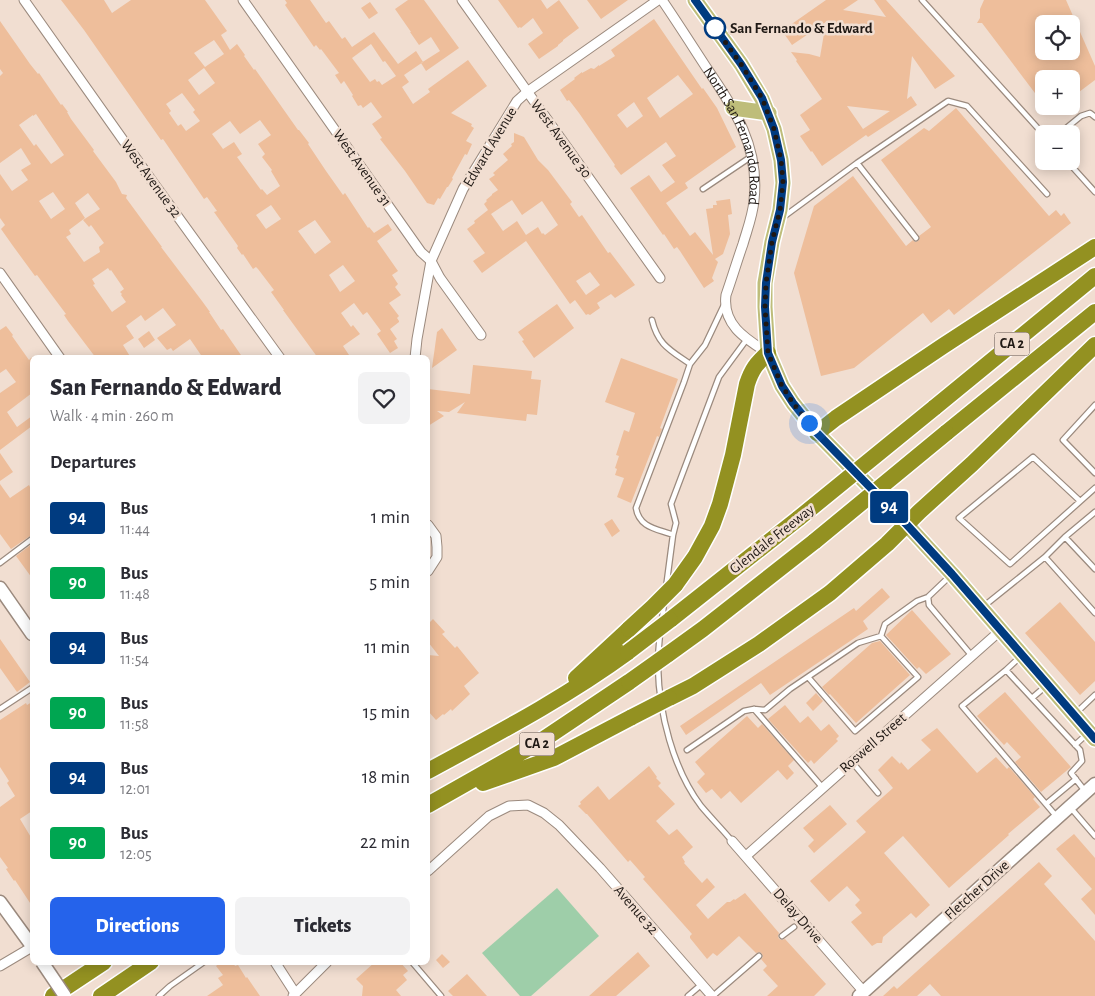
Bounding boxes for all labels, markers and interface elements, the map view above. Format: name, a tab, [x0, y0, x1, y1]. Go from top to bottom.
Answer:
map controls	[1035, 15, 1080, 170]
button: locate	[1035, 15, 1080, 60]
marker: San Fernando & Edward	[704, 17, 726, 39]
place label: San Fernando & Edward	[730, 21, 873, 36]
street label: North San Fernando Road	[701, 64, 762, 206]
button: +	[1035, 70, 1080, 115]
street label: West Avenue 30	[528, 97, 594, 181]
street label: Edward Avenue	[460, 104, 520, 189]
button: −	[1035, 125, 1080, 170]
street label: West Avenue 31	[330, 127, 394, 209]
street label: West Avenue 32	[118, 138, 184, 221]
road number: CA 2	[994, 332, 1030, 356]
button: heart	[358, 372, 410, 424]
text: San Fernando & Edward	[50, 376, 282, 400]
text: Walk · 4 min · 260 m	[50, 408, 174, 424]
your location	[797, 411, 822, 436]
text: Departures	[50, 453, 136, 472]
line badge: 94	[866, 491, 912, 523]
text: 94	[880, 498, 898, 516]
text: Bus	[120, 499, 148, 518]
street label: Glendale Freeway	[727, 501, 818, 577]
text: 1 min	[371, 508, 410, 527]
text: 94	[69, 509, 86, 527]
text: 11:44	[120, 521, 150, 537]
text: Bus	[120, 564, 148, 583]
text: 5 min	[369, 573, 410, 592]
text: 90	[68, 574, 87, 592]
text: 11:48	[120, 586, 150, 602]
text: Bus	[120, 629, 148, 648]
text: 11 min	[364, 638, 410, 657]
text: 94	[69, 639, 86, 657]
text: 11:54	[120, 651, 149, 667]
text: Bus	[120, 694, 148, 713]
text: 15 min	[363, 703, 410, 722]
text: 90	[68, 704, 87, 722]
street label: Roswell Street	[837, 710, 909, 776]
text: 11:58	[120, 716, 149, 732]
road number: CA 2	[520, 732, 554, 756]
text: Bus	[120, 759, 148, 778]
text: 18 min	[362, 768, 410, 787]
text: 94	[69, 769, 86, 787]
text: 12:01	[120, 781, 150, 797]
text: Bus	[120, 824, 148, 843]
text: 22 min	[360, 833, 410, 852]
text: 90	[68, 834, 87, 852]
text: 12:05	[120, 846, 152, 862]
street label: Fletcher Drive	[942, 857, 1012, 923]
street label: Avenue 32	[611, 883, 661, 937]
street label: Delay Drive	[770, 886, 826, 946]
button: Directions	[50, 897, 225, 955]
button: Tickets	[235, 897, 410, 955]

